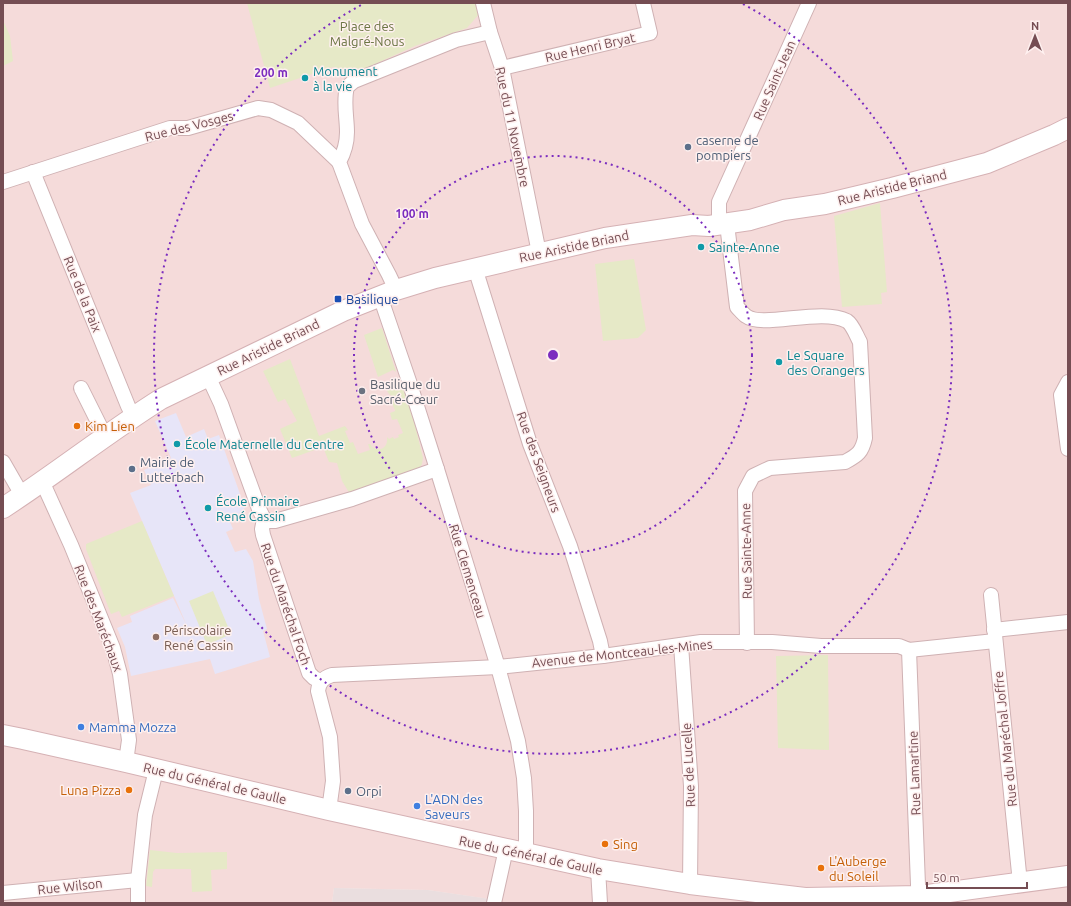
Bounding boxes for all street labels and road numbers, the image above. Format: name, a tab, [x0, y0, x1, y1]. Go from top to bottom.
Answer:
street label: Rue Henri Bryat	[544, 30, 636, 64]
street label: Rue Saint-Jean	[750, 38, 798, 122]
street label: Rue du 11 Novembre	[493, 66, 533, 188]
street label: Rue des Vosges	[143, 108, 235, 144]
street label: Rue Aristide Briand	[836, 167, 948, 207]
street label: Rue Aristide Briand	[518, 228, 630, 264]
street label: Rue de la Paix	[61, 254, 105, 334]
street label: Rue Aristide Briand	[215, 316, 321, 378]
street label: Rue des Seigneurs	[514, 410, 564, 515]
street label: Rue Sainte-Anne	[738, 503, 754, 599]
street label: Rue Clemenceau	[447, 522, 489, 620]
street label: Rue du Maréchal Foch	[259, 541, 313, 667]
street label: Rue des Maréchaux	[72, 563, 126, 674]
street label: Avenue de Montceau-les-Mines	[531, 637, 713, 669]
street label: Rue du Maréchal Joffre	[991, 671, 1019, 807]
street label: Rue de Lucelle	[679, 722, 697, 808]
street label: Rue Lamartine	[906, 730, 922, 816]
street label: Rue du Général de Gaulle	[142, 760, 288, 806]
street label: Rue du Général de Gaulle	[458, 833, 604, 877]
street label: Rue Wilson	[37, 876, 103, 896]

